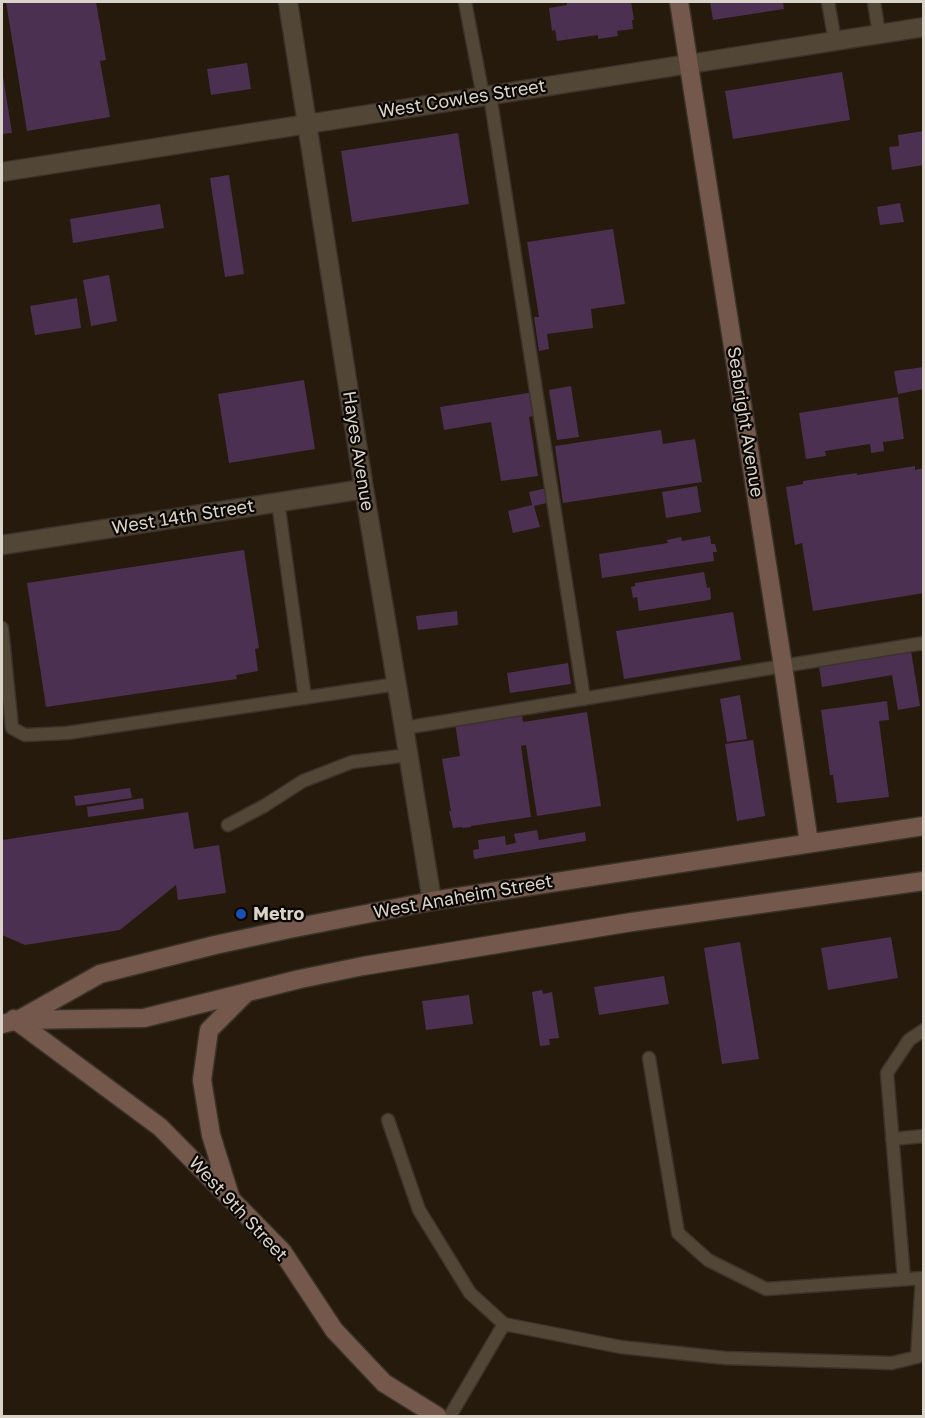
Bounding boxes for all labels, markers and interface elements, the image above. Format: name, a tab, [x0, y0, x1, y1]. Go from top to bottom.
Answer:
street label: West Cowles Street	[377, 75, 547, 123]
street label: Seabright Avenue	[722, 345, 768, 499]
street label: Hayes Avenue	[338, 389, 378, 513]
street label: West 14th Street	[110, 495, 256, 539]
street label: West Anaheim Street	[372, 871, 554, 923]
place label: Metro	[253, 903, 304, 925]
marker: Metro	[234, 907, 248, 921]
street label: West 9th Street	[184, 1152, 292, 1266]

